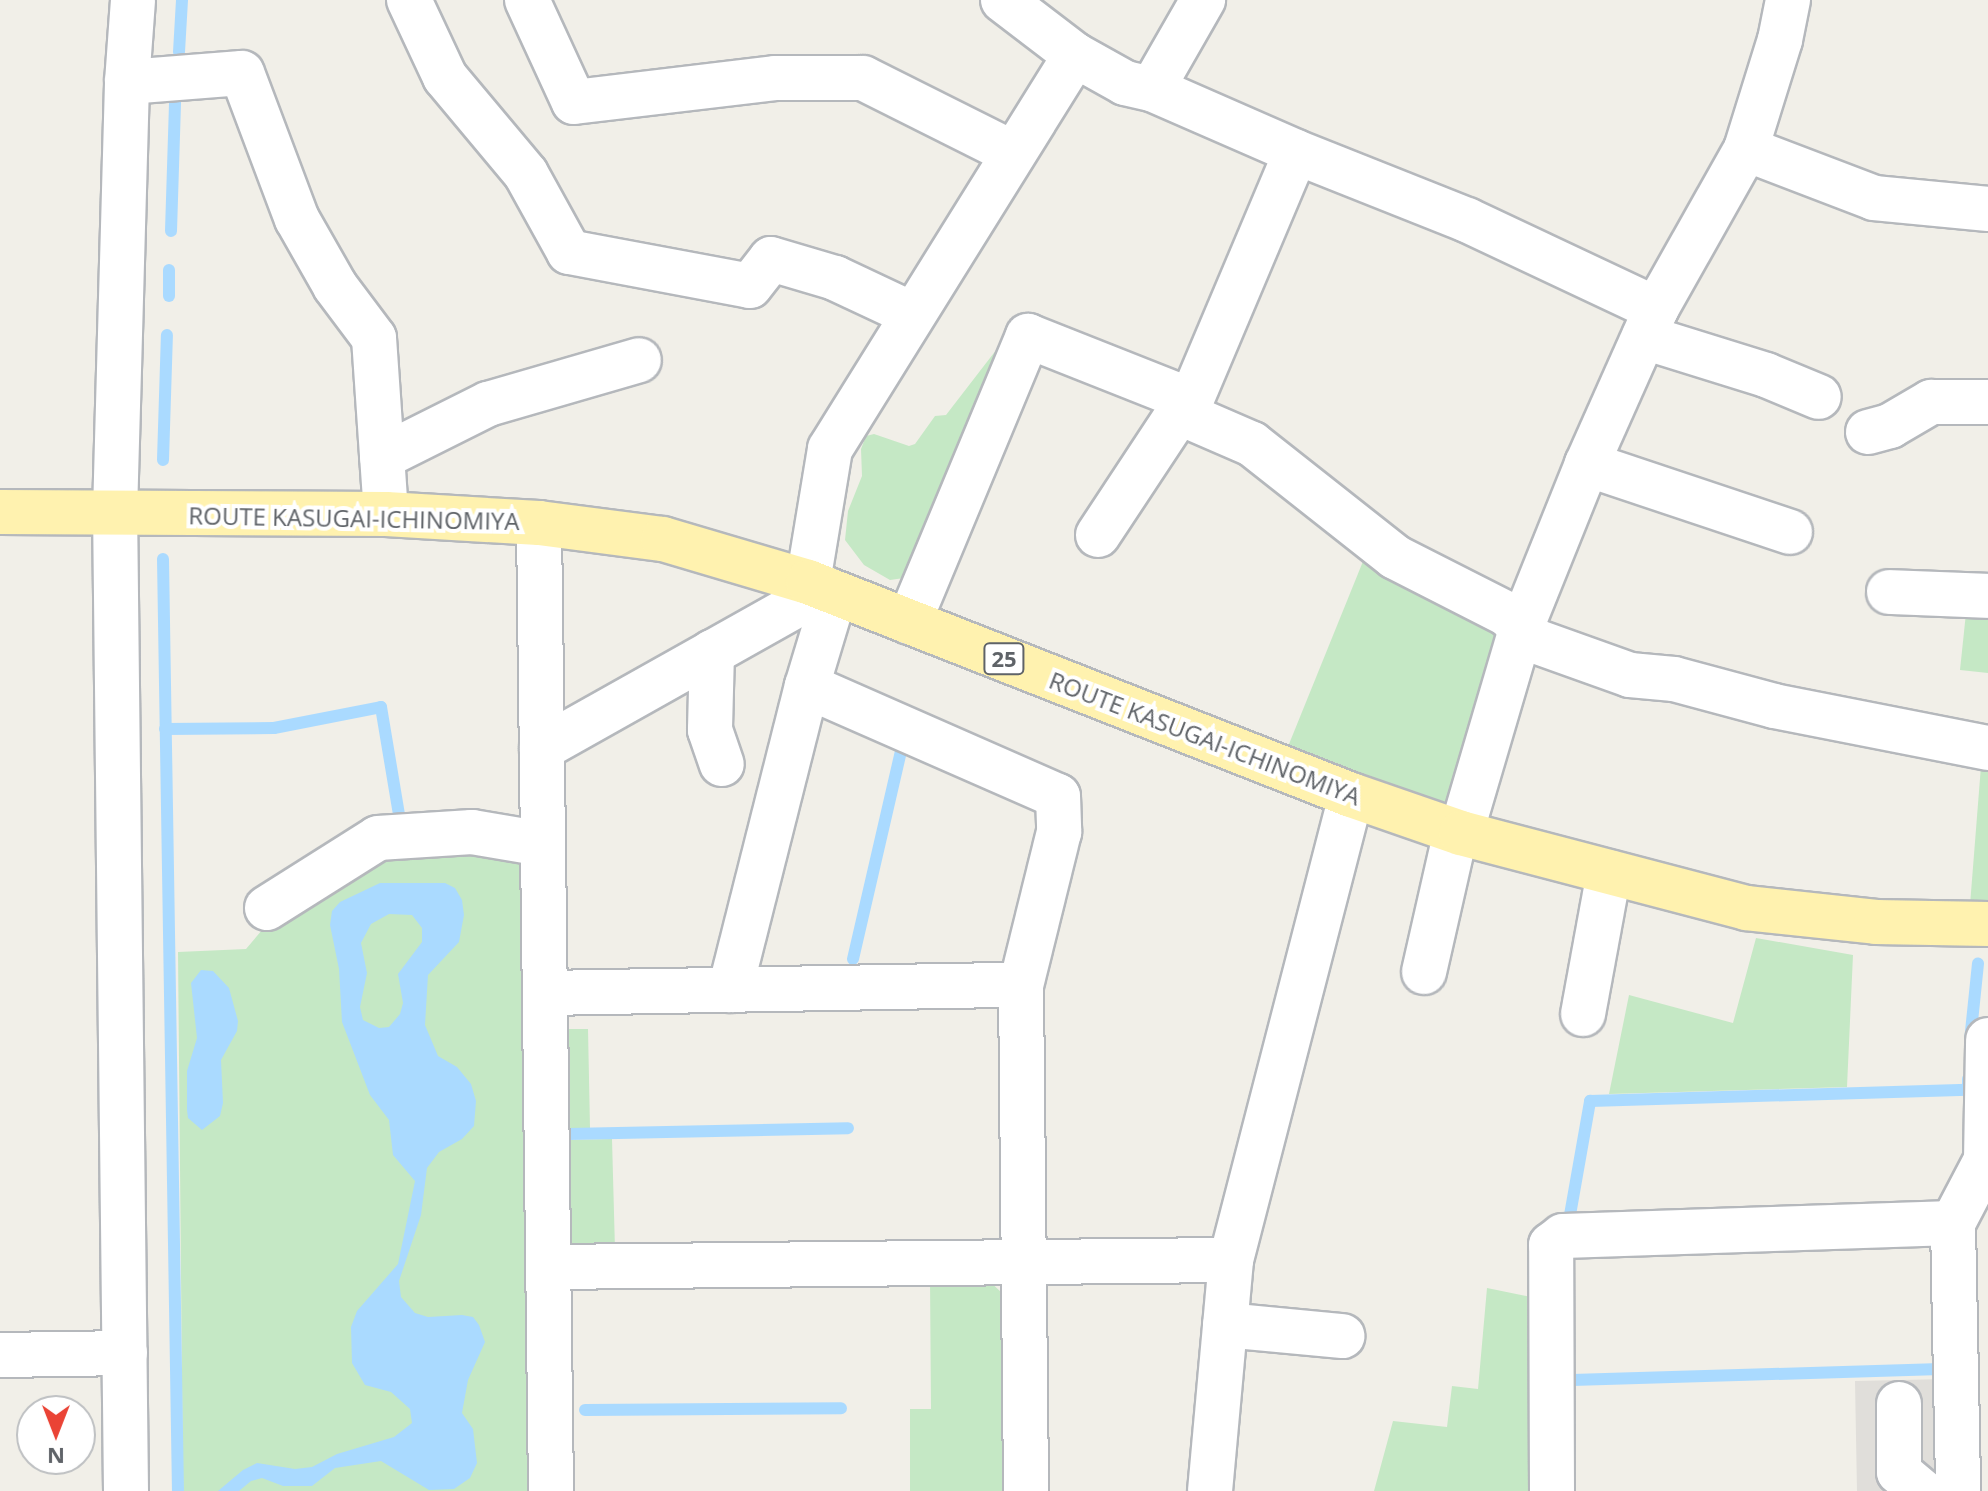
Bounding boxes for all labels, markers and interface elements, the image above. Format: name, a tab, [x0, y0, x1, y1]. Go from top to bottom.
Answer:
street label: ROUTE KASUGAI-ICHINOMIYA	[188, 501, 520, 535]
road number: 25	[982, 641, 1026, 677]
street label: ROUTE KASUGAI-ICHINOMIYA	[1045, 665, 1365, 811]
north arrow	[16, 1395, 96, 1475]
text: N	[47, 1442, 65, 1472]

